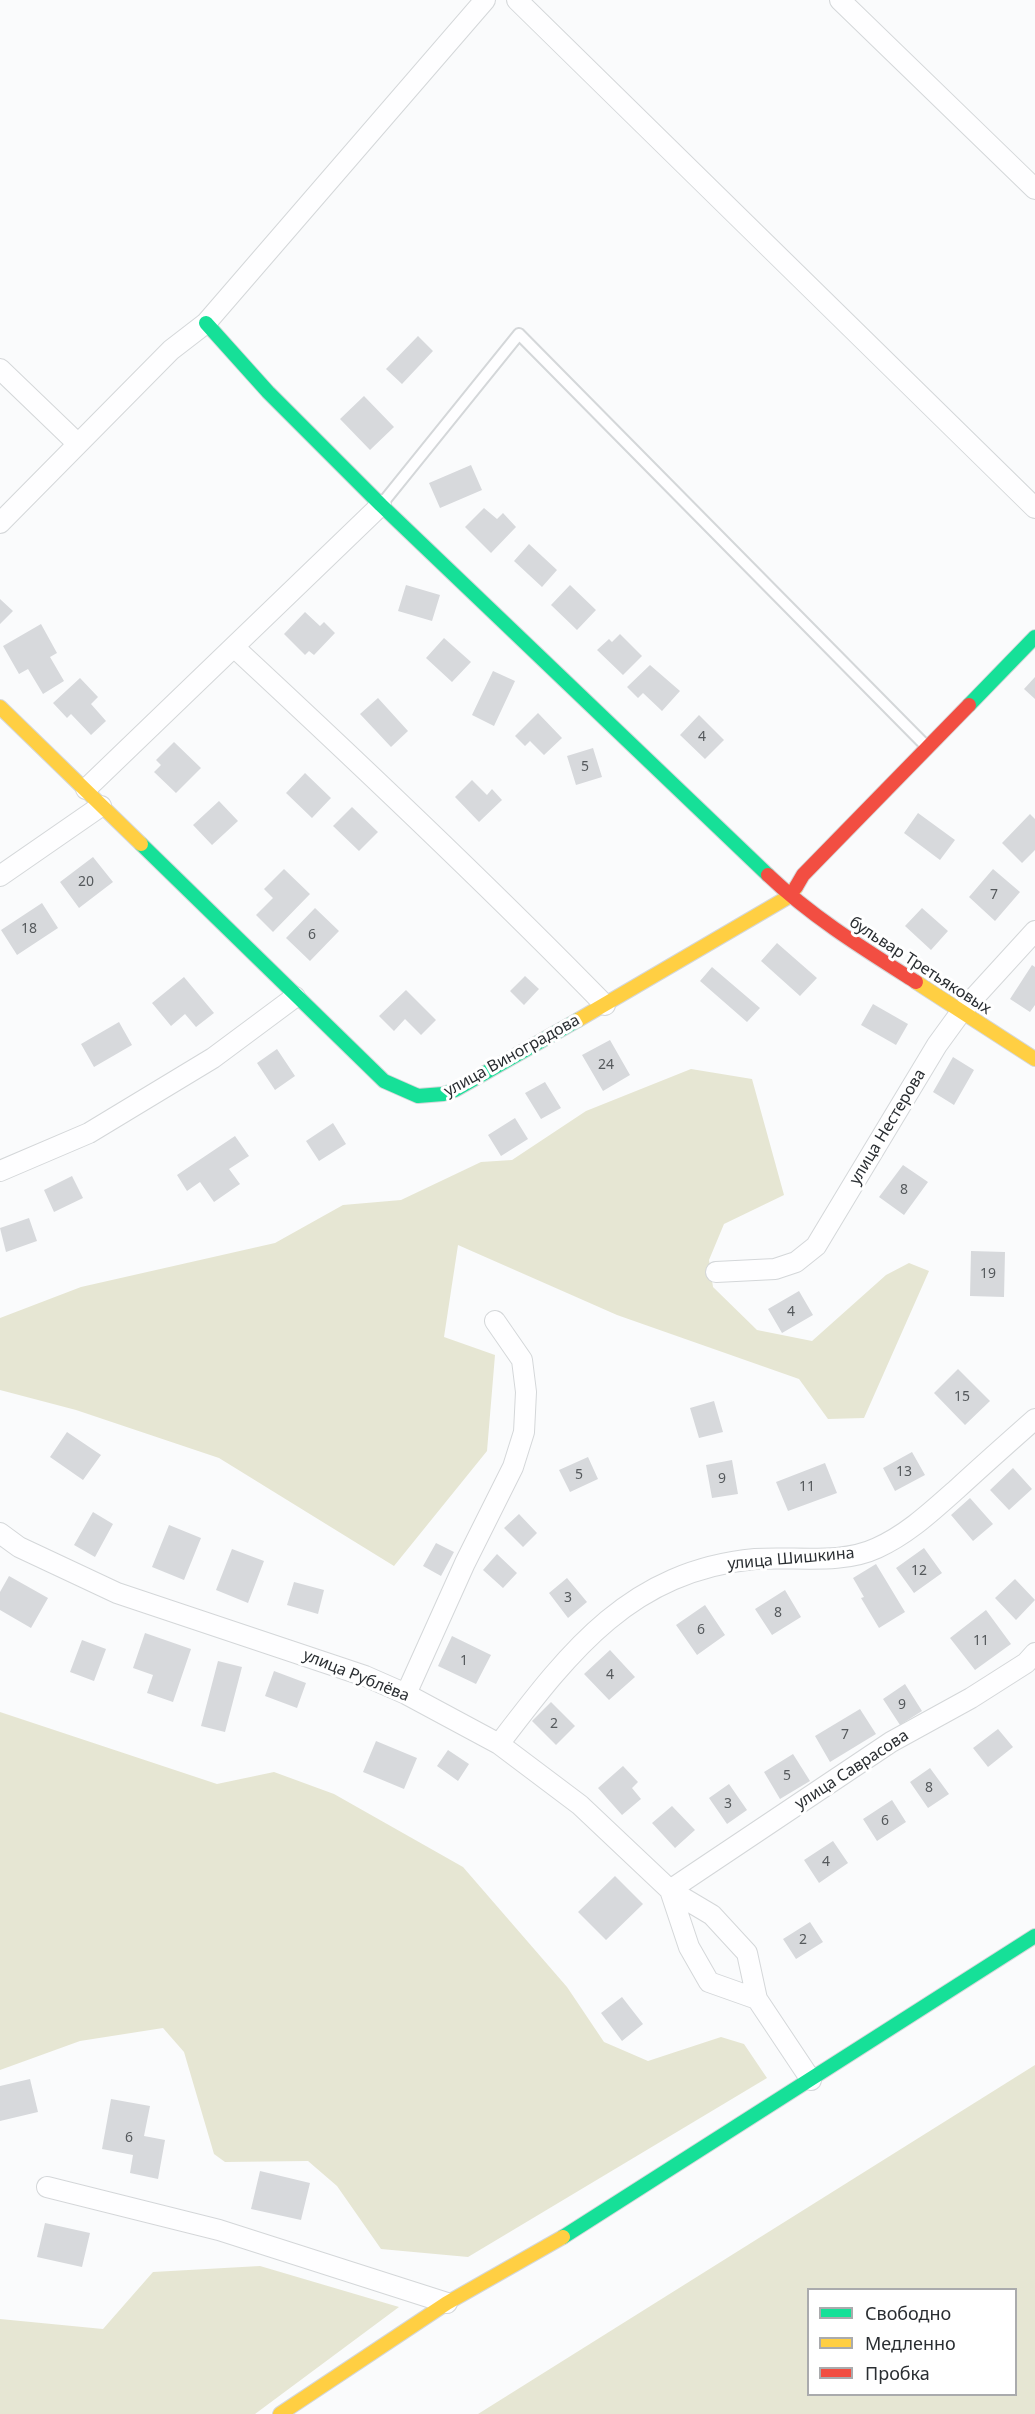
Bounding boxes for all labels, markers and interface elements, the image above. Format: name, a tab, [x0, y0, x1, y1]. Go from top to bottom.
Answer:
house number: 4	[698, 729, 706, 745]
house number: 5	[581, 759, 589, 775]
house number: 20	[78, 874, 94, 890]
house number: 7	[990, 887, 998, 903]
street label: бульвар Третьяковых	[845, 913, 995, 1019]
house number: 18	[21, 921, 37, 937]
house number: 6	[308, 927, 316, 943]
street label: улица Виноградова	[441, 1011, 583, 1101]
house number: 24	[598, 1057, 614, 1073]
street label: улица Нестерова	[846, 1066, 930, 1188]
house number: 8	[900, 1182, 908, 1198]
house number: 19	[980, 1266, 996, 1282]
house number: 4	[787, 1304, 795, 1320]
house number: 15	[954, 1389, 970, 1405]
house number: 13	[896, 1464, 912, 1480]
house number: 5	[575, 1467, 583, 1483]
house number: 9	[718, 1471, 726, 1487]
house number: 11	[799, 1479, 815, 1495]
street label: улица Шишкина	[727, 1544, 855, 1574]
house number: 12	[911, 1563, 927, 1579]
house number: 3	[564, 1590, 572, 1606]
house number: 8	[774, 1605, 782, 1621]
house number: 6	[697, 1622, 705, 1638]
house number: 11	[973, 1633, 989, 1649]
street label: улица Рублёва	[300, 1646, 412, 1706]
house number: 1	[460, 1653, 468, 1669]
house number: 4	[606, 1667, 614, 1683]
house number: 9	[898, 1697, 906, 1713]
house number: 2	[550, 1716, 558, 1732]
street label: улица Саврасова	[792, 1726, 912, 1814]
house number: 7	[841, 1727, 849, 1743]
house number: 5	[783, 1768, 791, 1784]
house number: 8	[925, 1780, 933, 1796]
house number: 3	[724, 1796, 732, 1812]
house number: 6	[881, 1813, 889, 1829]
house number: 4	[822, 1854, 830, 1870]
house number: 2	[799, 1932, 807, 1948]
house number: 6	[125, 2130, 133, 2146]
legend	[807, 2288, 1017, 2396]
text: Свободно	[865, 2301, 951, 2325]
text: Медленно	[865, 2331, 956, 2355]
text: Пробка	[865, 2361, 930, 2385]

